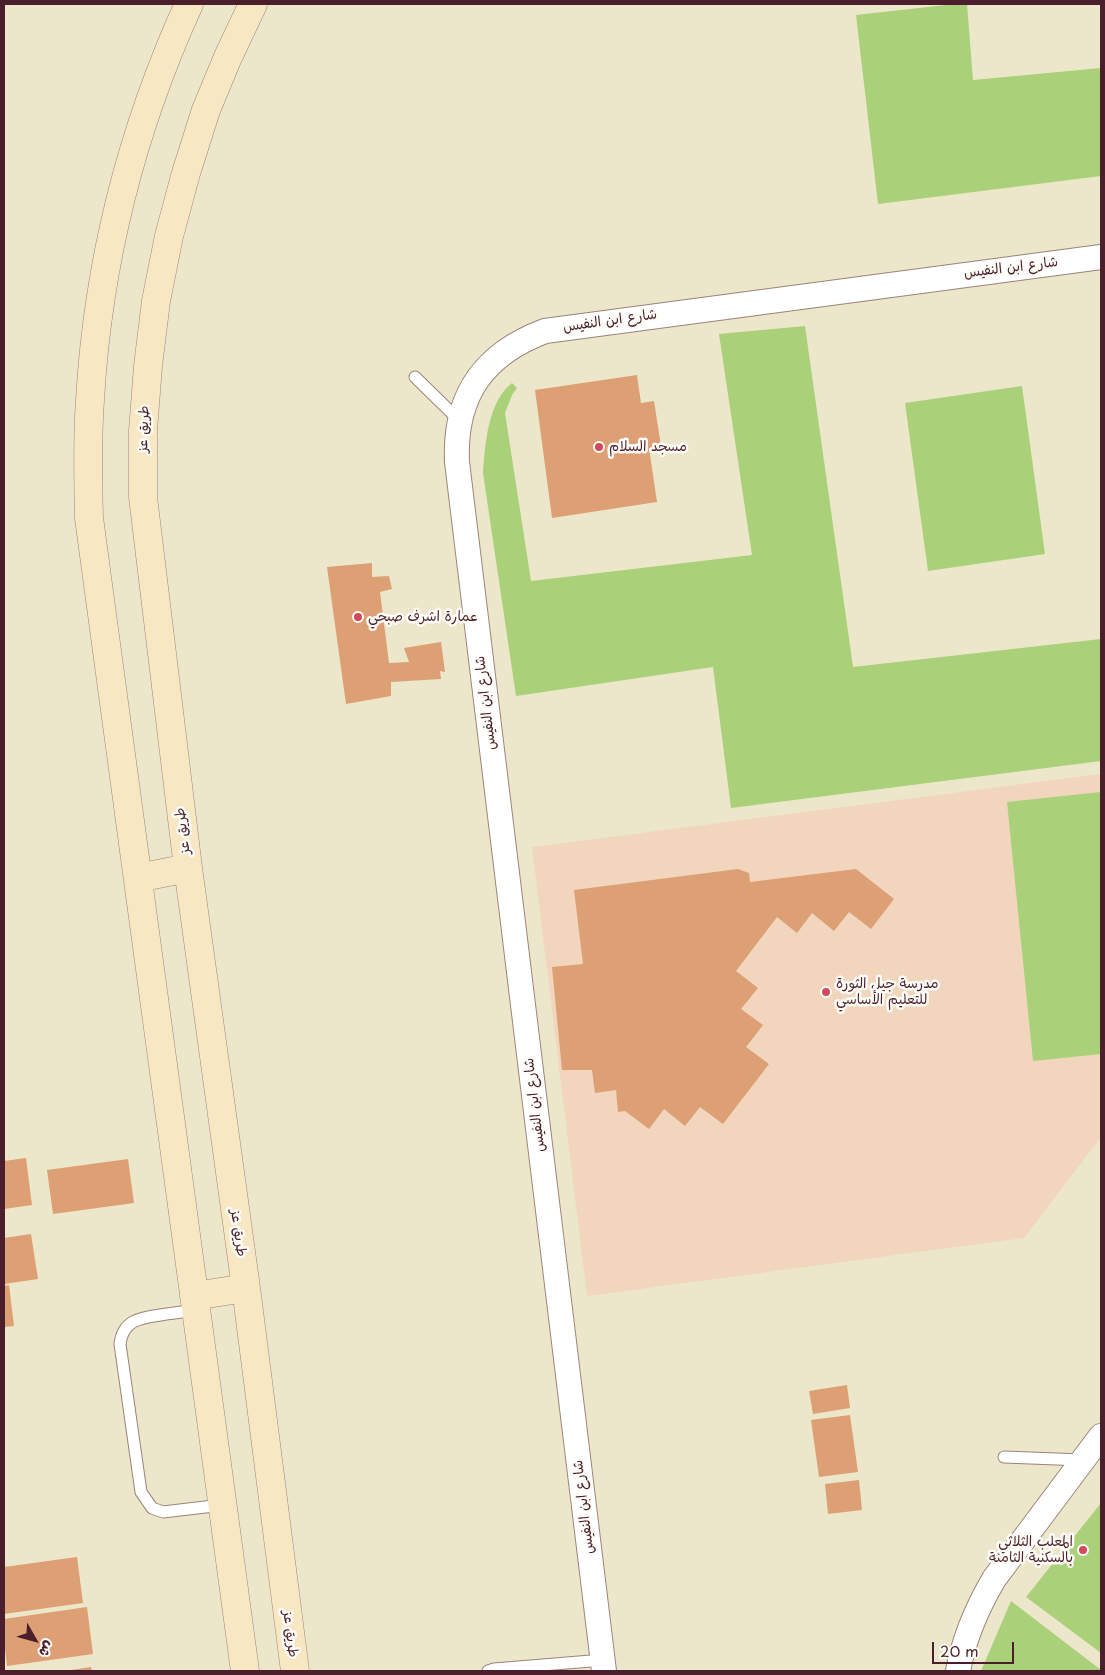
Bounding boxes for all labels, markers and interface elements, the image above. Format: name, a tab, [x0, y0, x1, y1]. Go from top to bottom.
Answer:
street label: شارع ابن النفيس	[963, 254, 1059, 282]
street label: شارع ابن النفيس	[562, 306, 658, 336]
street label: طريق عز	[135, 405, 153, 453]
place label: مسجد السلام	[609, 439, 687, 455]
marker: مسجد السلام	[593, 441, 605, 453]
place label: عمارة اشرف صبحي	[368, 609, 478, 625]
marker: عمارة اشرف صبحي	[352, 611, 364, 623]
street label: شارع ابن النفيس	[472, 655, 500, 751]
street label: طريق عز	[172, 806, 194, 856]
place label: مدرسة جيل الثورة للتعليم الأساسي	[836, 976, 939, 1009]
marker: مدرسة جيل الثورة للتعليم الأساسي	[820, 986, 832, 998]
street label: شارع ابن النفيس	[521, 1057, 549, 1153]
street label: طريق عز	[226, 1208, 250, 1258]
street label: شارع ابن النفيس	[570, 1459, 598, 1555]
place label: المعلب الثلاثي بالسكنية الثامنة	[989, 1534, 1073, 1566]
marker: المعلب الثلاثي بالسكنية الثامنة	[1077, 1544, 1089, 1556]
street label: طريق عز	[279, 1609, 301, 1659]
north arrow	[10, 1615, 60, 1665]
scale bar	[935, 1632, 1018, 1664]
text: ش	[34, 1637, 60, 1662]
text: 20 m	[940, 1639, 979, 1662]

